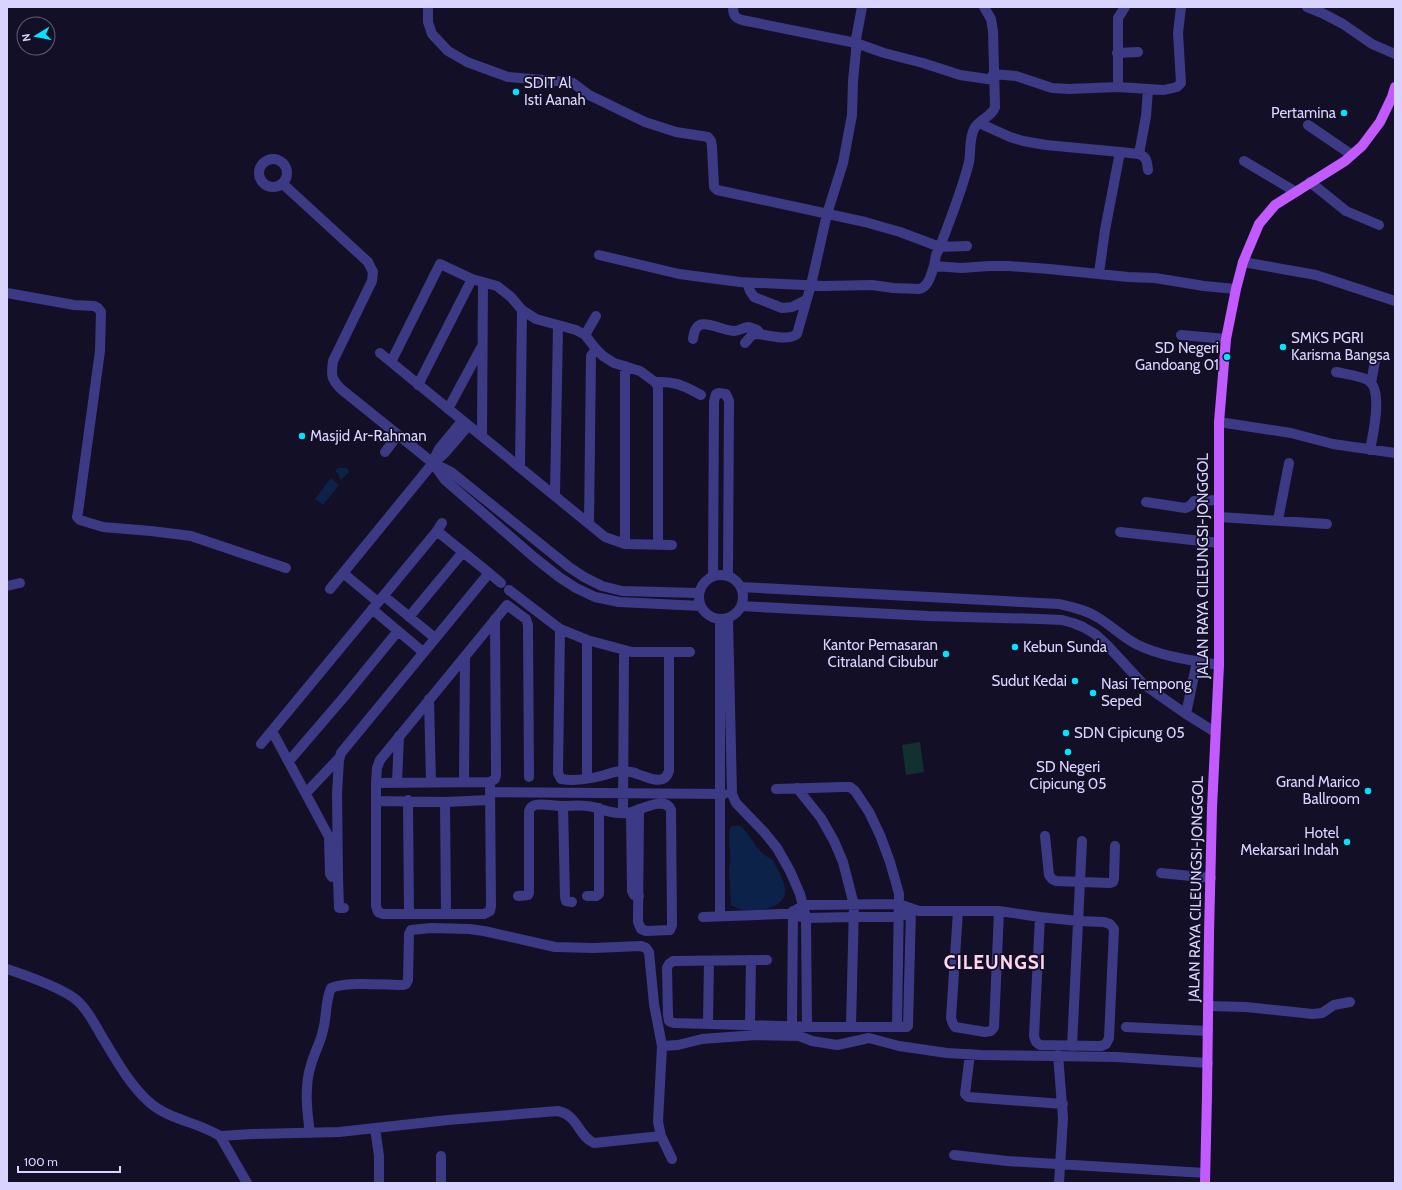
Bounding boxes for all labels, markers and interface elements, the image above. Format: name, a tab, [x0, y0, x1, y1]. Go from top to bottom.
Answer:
north arrow	[16, 16, 56, 56]
text: N	[19, 33, 34, 43]
place label: SDIT Al Isti Aanah	[524, 74, 586, 109]
marker: SDIT Al Isti Aanah	[511, 87, 521, 97]
place label: Pertamina	[1271, 104, 1337, 122]
marker: Pertamina	[1339, 108, 1349, 118]
place label: SMKS PGRI Karisma Bangsa	[1291, 329, 1391, 364]
place label: SD Negeri Gandoang 01	[1135, 339, 1219, 374]
marker: SMKS PGRI Karisma Bangsa	[1278, 342, 1288, 352]
marker: SD Negeri Gandoang 01	[1222, 352, 1232, 362]
place label: Masjid Ar-Rahman	[310, 427, 427, 445]
marker: Masjid Ar-Rahman	[297, 431, 307, 441]
street label: JALAN RAYA CILEUNGSI-JONGGOL	[1194, 453, 1212, 680]
place label: Kantor Pemasaran Citraland Cibubur	[823, 636, 938, 671]
place label: Kebun Sunda	[1023, 638, 1108, 656]
marker: Kebun Sunda	[1010, 642, 1020, 652]
marker: Kantor Pemasaran Citraland Cibubur	[941, 649, 951, 659]
place label: Sudut Kedai	[991, 672, 1067, 690]
place label: Nasi Tempong Seped	[1101, 675, 1192, 710]
marker: Sudut Kedai	[1070, 676, 1080, 686]
marker: Nasi Tempong Seped	[1088, 688, 1098, 698]
place label: SDN Cipicung 05	[1074, 724, 1185, 742]
marker: SDN Cipicung 05	[1061, 728, 1071, 738]
marker: SD Negeri Cipicung 05	[1063, 747, 1073, 757]
place label: SD Negeri Cipicung 05	[1030, 758, 1106, 793]
place label: Grand Marico Ballroom	[1276, 773, 1360, 808]
street label: JALAN RAYA CILEUNGSI-JONGGOL	[1185, 776, 1207, 1003]
marker: Grand Marico Ballroom	[1363, 786, 1373, 796]
place label: Hotel Mekarsari Indah	[1240, 824, 1339, 859]
marker: Hotel Mekarsari Indah	[1342, 837, 1352, 847]
district label: CILEUNGSI	[944, 951, 1046, 974]
scale bar	[18, 1148, 120, 1174]
text: 100 m	[24, 1154, 58, 1169]

